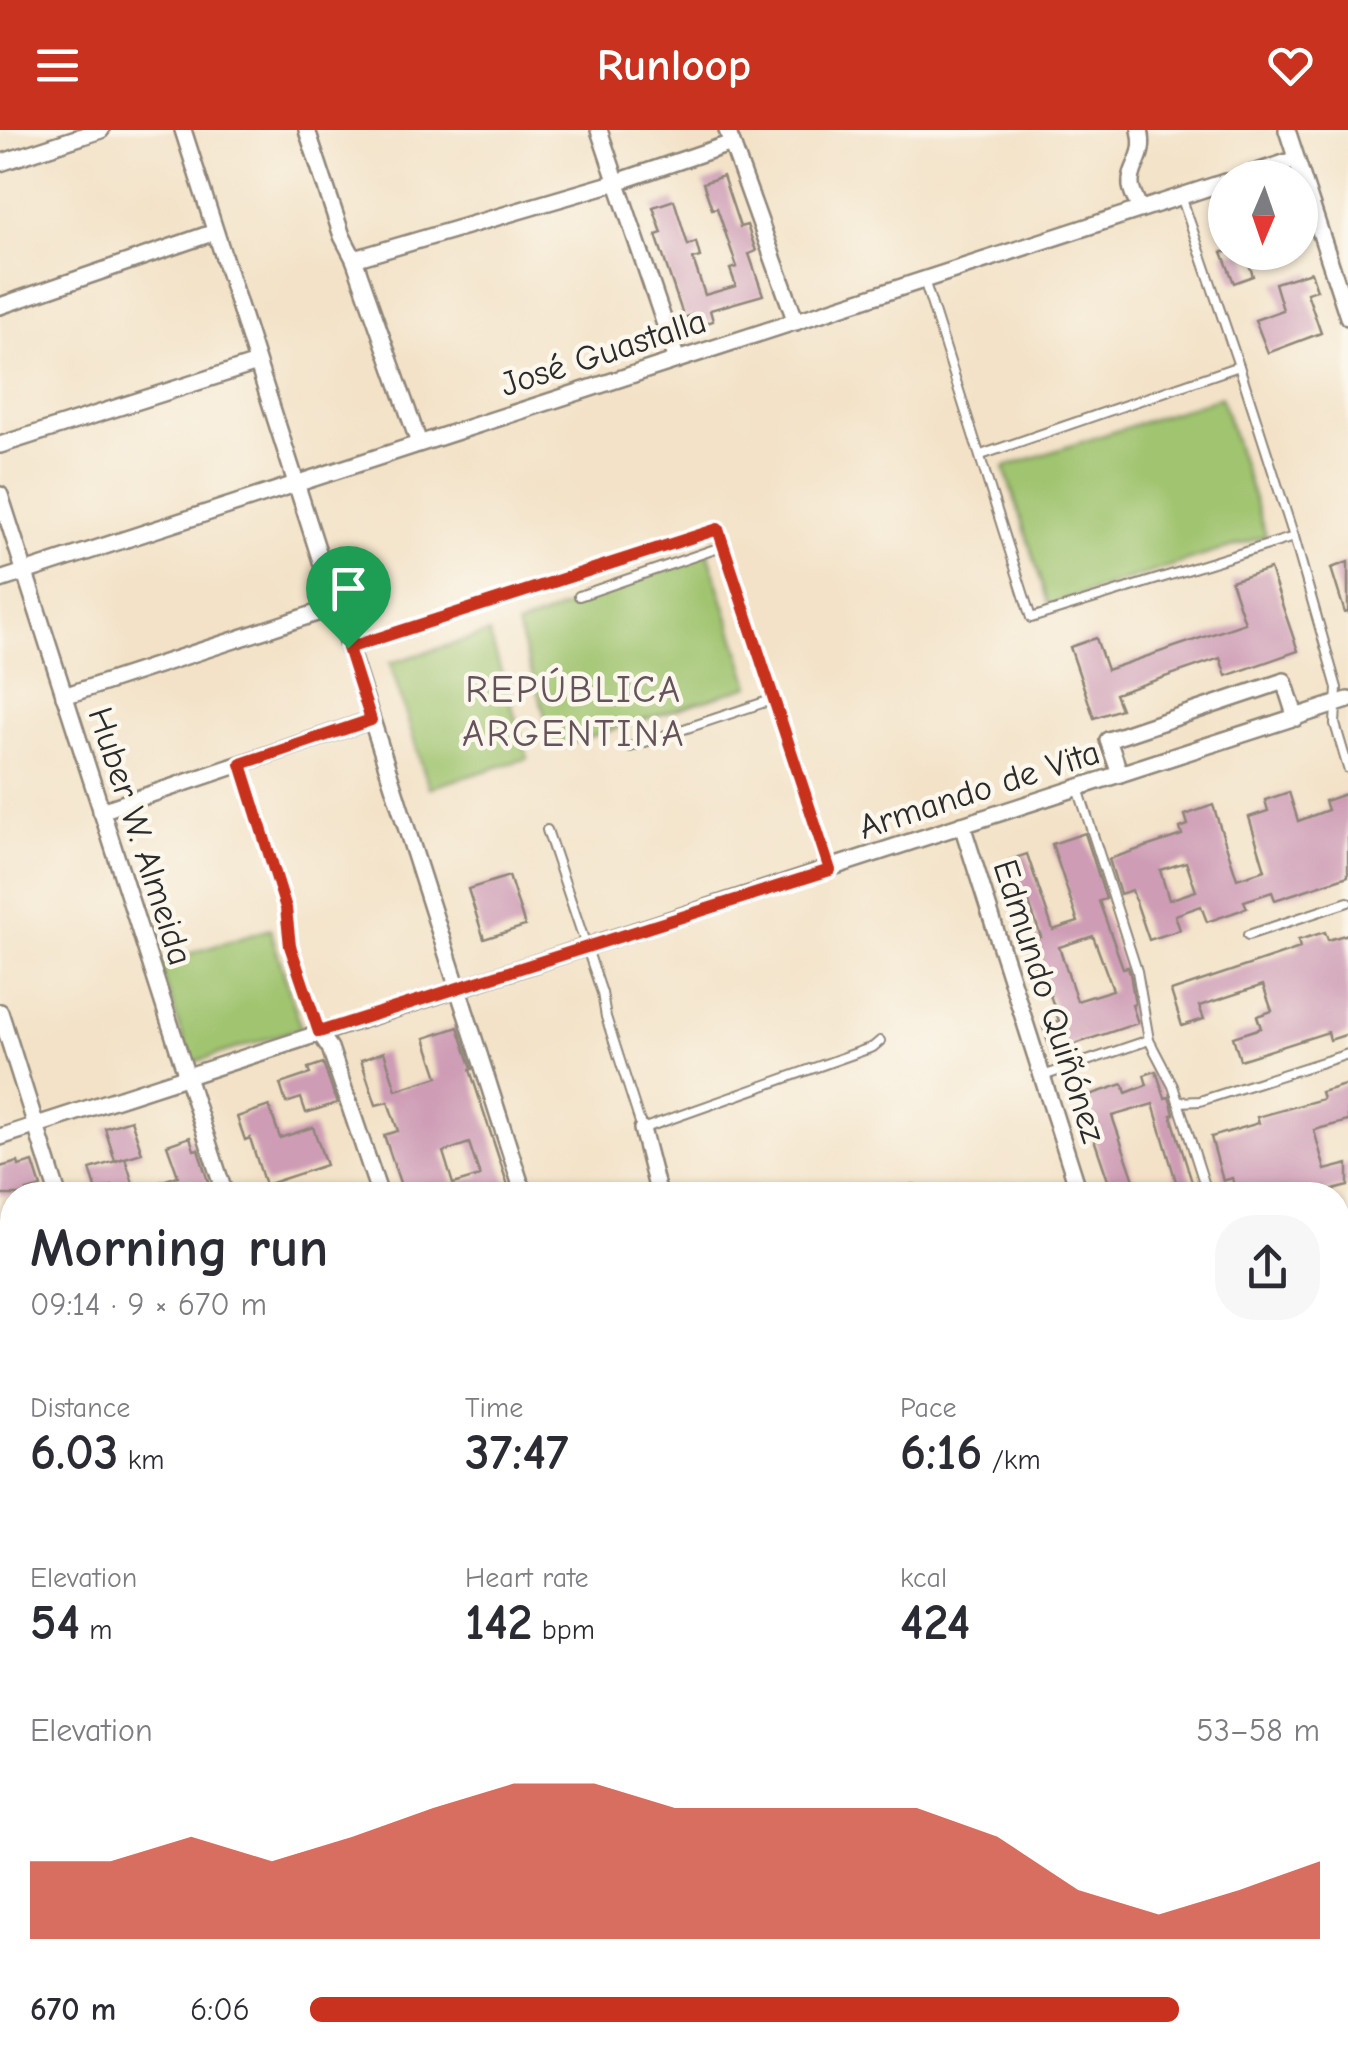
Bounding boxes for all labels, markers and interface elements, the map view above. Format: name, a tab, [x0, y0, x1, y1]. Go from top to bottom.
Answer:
icon: menu	[30, 38, 85, 93]
icon: heart	[1263, 38, 1318, 93]
text: Runloop	[597, 39, 751, 91]
north arrow	[1208, 160, 1318, 270]
map controls	[1208, 160, 1318, 270]
street label: José Guastalla	[495, 300, 711, 405]
pin	[306, 546, 391, 649]
icon: arrive	[321, 561, 376, 616]
district label: REPÚBLICA ARGENTINA	[462, 667, 686, 756]
street label: Huber W. Almeida	[80, 702, 202, 970]
street label: Armando de Vita	[854, 731, 1105, 848]
street label: Edmundo Quiñónez	[984, 854, 1115, 1148]
button: share	[1215, 1215, 1320, 1320]
text: Morning run	[30, 1216, 328, 1280]
text: 09:14 · 9 × 670 m	[30, 1286, 267, 1323]
text: Distance	[30, 1392, 130, 1424]
text: Time	[465, 1392, 523, 1424]
text: Pace	[900, 1392, 956, 1424]
text: 6.03	[30, 1424, 118, 1482]
text: 37:47	[465, 1424, 568, 1482]
text: 6:16	[900, 1424, 982, 1482]
text: km	[118, 1444, 165, 1476]
text: /km	[982, 1444, 1041, 1476]
text: Elevation	[30, 1562, 137, 1594]
text: Heart rate	[465, 1562, 588, 1594]
text: kcal	[900, 1562, 947, 1594]
text: 54	[30, 1594, 80, 1652]
text: 142	[465, 1594, 533, 1652]
text: 424	[900, 1594, 970, 1652]
text: m	[80, 1614, 113, 1646]
text: bpm	[533, 1614, 595, 1646]
text: Elevation	[30, 1712, 153, 1749]
text: 53–58 m	[1196, 1712, 1320, 1749]
text: 670 m	[30, 1991, 116, 2028]
text: 6:06	[190, 1991, 250, 2028]

